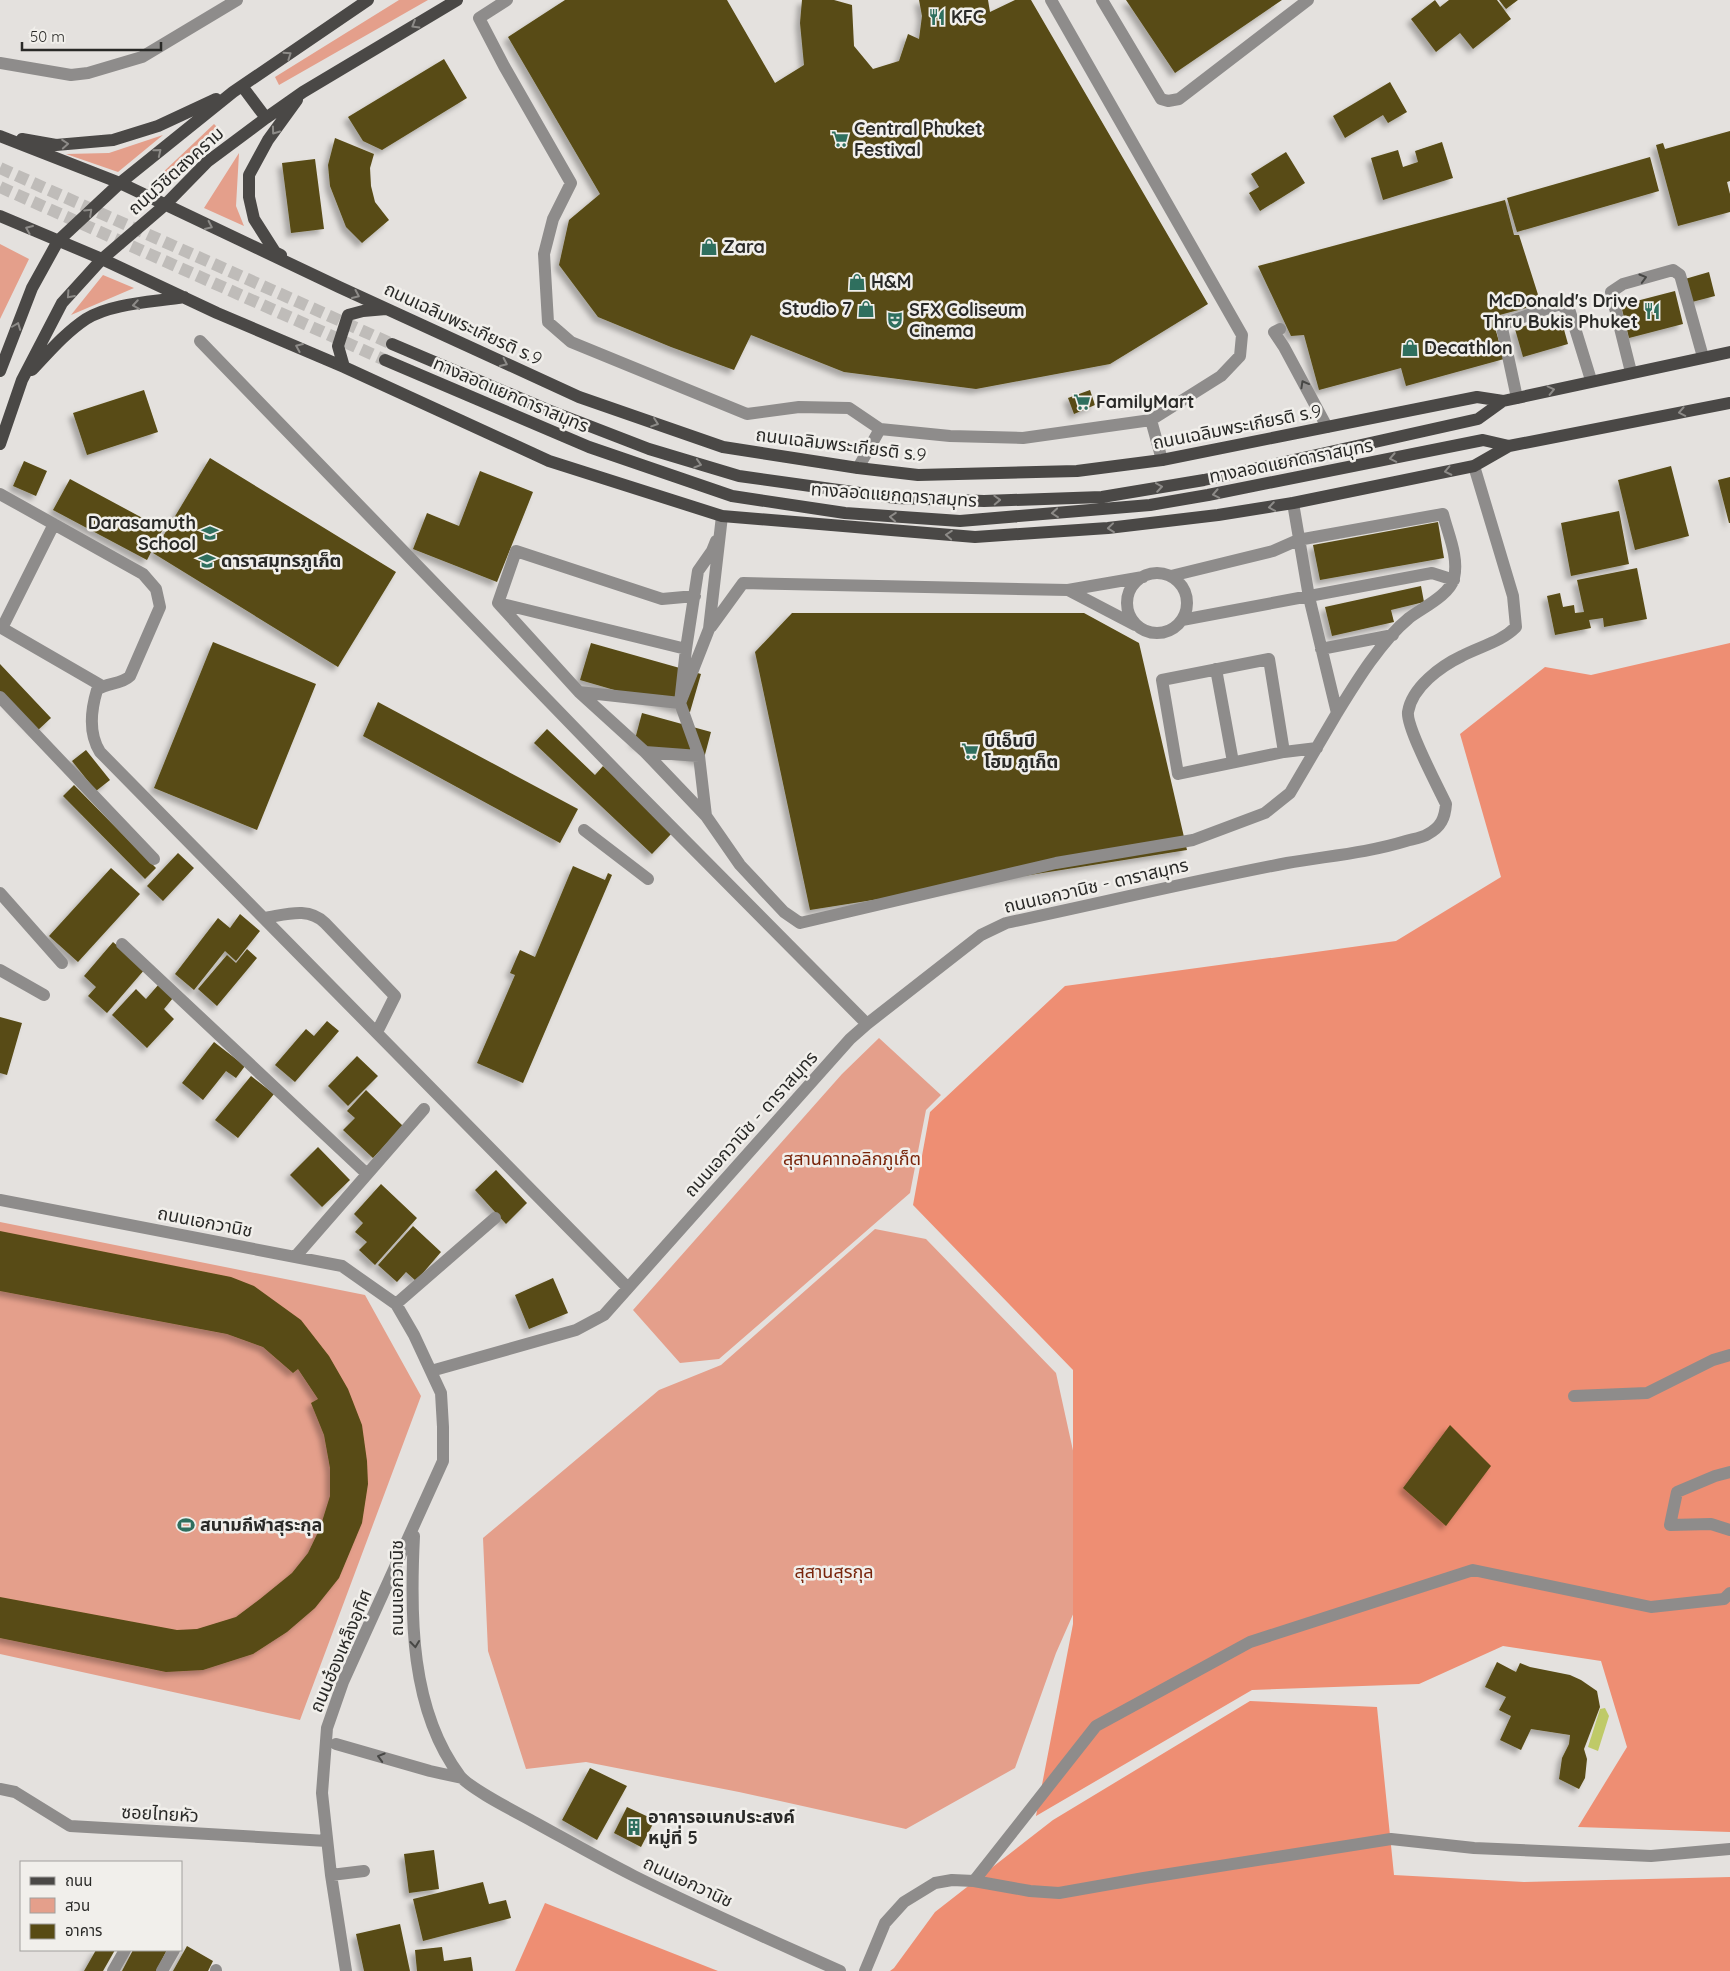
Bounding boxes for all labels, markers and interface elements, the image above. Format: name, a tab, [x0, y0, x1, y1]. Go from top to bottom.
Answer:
place label: KFC	[951, 5, 984, 28]
restaurant icon: KFC	[927, 7, 947, 27]
one-way arrow	[412, 18, 421, 28]
scale bar	[22, 20, 161, 52]
text: 50 m	[30, 27, 65, 46]
one-way arrow	[282, 51, 291, 61]
place label: Central Phuket Festival	[854, 117, 983, 161]
street label: ถนนวิชิตสงคราม	[123, 122, 228, 220]
one-way arrow	[272, 125, 280, 134]
supermarket icon: Central Phuket Festival	[830, 129, 850, 149]
one-way arrow	[62, 139, 70, 150]
one-way arrow	[152, 149, 161, 158]
one-way arrow	[83, 209, 92, 218]
one-way arrow	[204, 219, 213, 230]
one-way arrow	[25, 224, 34, 235]
place label: Zara	[723, 235, 765, 258]
shop icon: Zara	[699, 237, 719, 257]
place label: H&M	[871, 270, 911, 293]
shop icon: H&M	[847, 272, 867, 292]
one-way arrow	[1639, 274, 1647, 284]
street label: ถนนเฉลิมพระเกียรติ ร.9	[381, 277, 546, 370]
one-way arrow	[66, 289, 75, 298]
one-way arrow	[351, 289, 360, 300]
place label: McDonald's Drive Thru Bukis Phuket	[1482, 289, 1638, 333]
place label: Studio 7	[782, 297, 852, 320]
place label: SFX Coliseum Cinema	[909, 298, 1025, 342]
one-way arrow	[131, 299, 140, 309]
shop icon: Studio 7	[856, 299, 876, 319]
restaurant icon: McDonald's Drive Thru Bukis Phuket	[1642, 301, 1662, 321]
theatre icon: SFX Coliseum Cinema	[885, 310, 905, 330]
one-way arrow	[11, 322, 22, 331]
place label: Decathlon	[1424, 336, 1513, 359]
shop icon: Decathlon	[1400, 338, 1420, 358]
one-way arrow	[295, 343, 304, 354]
street label: ทางลอดแยกดาราสมุทร	[430, 351, 592, 438]
one-way arrow	[499, 356, 508, 367]
one-way arrow	[1300, 380, 1310, 389]
one-way arrow	[1546, 385, 1555, 396]
place label: FamilyMart	[1096, 390, 1194, 413]
supermarket icon: FamilyMart	[1072, 392, 1092, 412]
street label: ถนนเฉลิมพระเกียรติ ร.9	[1150, 399, 1323, 454]
one-way arrow	[1678, 407, 1687, 417]
one-way arrow	[650, 417, 658, 427]
street label: ถนนเฉลิมพระเกียรติ ร.9	[754, 423, 928, 466]
street label: ทางลอดแยกดาราสมุทร	[1207, 433, 1375, 488]
one-way arrow	[1388, 453, 1397, 463]
one-way arrow	[693, 458, 702, 468]
one-way arrow	[1444, 465, 1453, 476]
street label: ทางลอดแยกดาราสมุทร	[810, 477, 978, 512]
one-way arrow	[1154, 483, 1163, 493]
one-way arrow	[1212, 488, 1221, 498]
one-way arrow	[993, 495, 1001, 506]
one-way arrow	[1267, 501, 1276, 511]
one-way arrow	[1051, 507, 1059, 518]
place label: Darasamuth School	[88, 511, 196, 555]
one-way arrow	[889, 511, 897, 522]
one-way arrow	[1106, 522, 1114, 533]
school or university icon: Darasamuth School	[200, 523, 220, 543]
one-way arrow	[944, 530, 952, 541]
place label: ดาราสมุทรภูเก็ต	[221, 549, 341, 572]
school or university icon: ดาราสมุทรภูเก็ต	[197, 551, 217, 571]
place label: บีเอ็นบี โฮม ภูเก็ต	[984, 729, 1058, 773]
supermarket icon: บีเอ็นบี โฮม ภูเก็ต	[960, 741, 980, 761]
street label: ถนนเอกวานิช - ดาราสมุทร	[1001, 853, 1191, 918]
street label: ถนนเอกวานิช - ดาราสมุทร	[679, 1046, 822, 1201]
park label: สุสานคาทอลิกภูเก็ต	[783, 1147, 921, 1171]
street label: ถนนเอกวานิช	[156, 1201, 255, 1242]
place label: สนามกีฬาสุระกุล	[200, 1513, 322, 1536]
sports icon: สนามกีฬาสุระกุล	[176, 1515, 196, 1535]
street label: ถนนเอกวานิช	[385, 1540, 408, 1636]
park label: สุสานสุรกุล	[794, 1560, 874, 1583]
street label: ถนนฮ๋องเหล็งอุทิศ	[304, 1586, 377, 1716]
one-way arrow	[409, 1641, 420, 1649]
one-way arrow	[377, 1752, 386, 1763]
street label: ซอยไทยหัว	[121, 1800, 199, 1827]
place label: อาคารอเนกประสงค์ หมู่ที่ 5	[648, 1805, 795, 1849]
building icon: อาคารอเนกประสงค์ หมู่ที่ 5	[624, 1817, 644, 1837]
street label: ถนนเอกวานิช	[640, 1851, 737, 1912]
legend	[20, 1861, 182, 1951]
text: ถนน	[65, 1871, 92, 1890]
text: สวน	[65, 1896, 90, 1915]
text: อาคาร	[65, 1921, 102, 1940]

